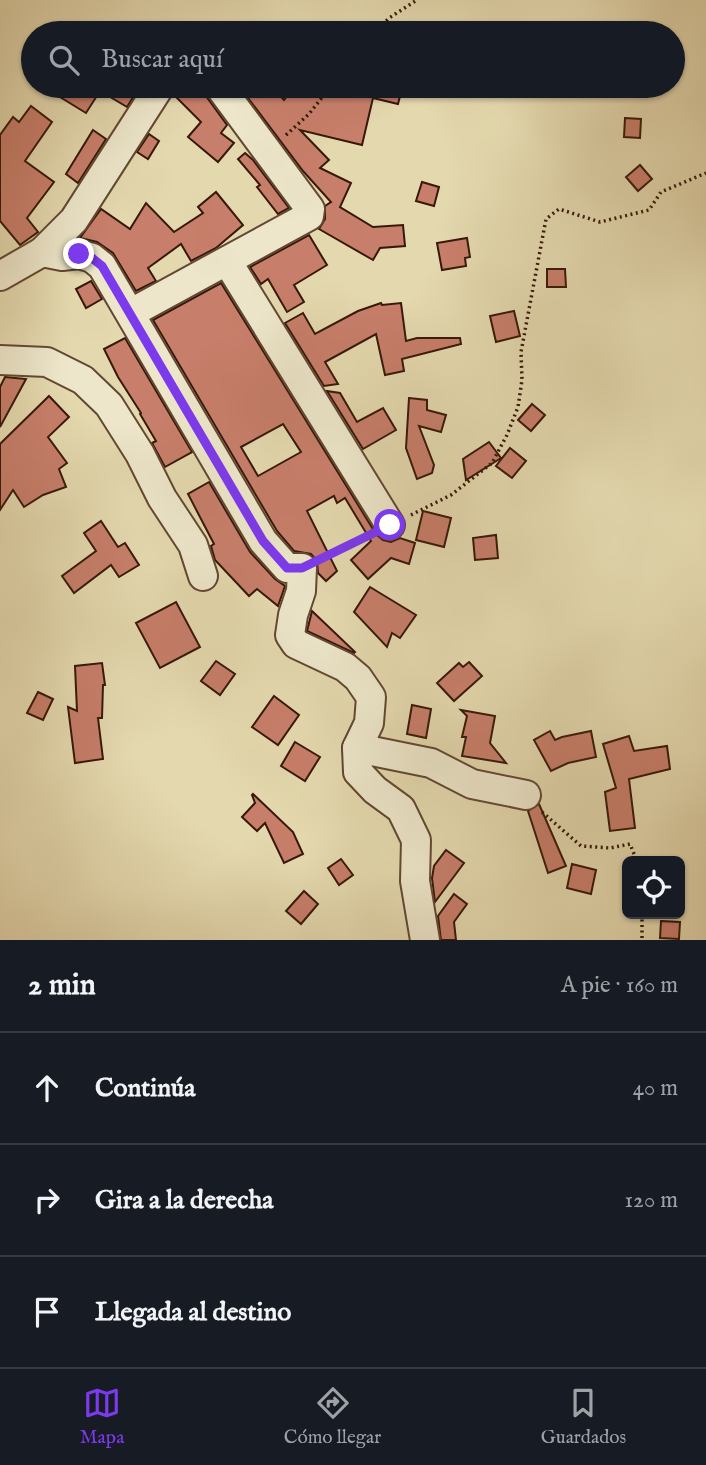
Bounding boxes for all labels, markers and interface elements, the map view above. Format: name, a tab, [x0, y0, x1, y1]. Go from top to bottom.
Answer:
search box	[21, 21, 685, 98]
icon: search	[45, 41, 83, 79]
text: Buscar aquí	[101, 43, 223, 76]
route end	[63, 238, 94, 269]
route start	[374, 509, 405, 540]
map controls	[622, 856, 685, 919]
button: locate	[622, 856, 685, 919]
text: 2 min	[28, 967, 96, 1005]
text: A pie · 160 m	[561, 971, 678, 1000]
icon: ahead	[28, 1069, 66, 1107]
text: Continúa	[95, 1072, 196, 1105]
text: 40 m	[633, 1074, 678, 1103]
icon: right	[28, 1181, 66, 1219]
text: Gira a la derecha	[95, 1184, 274, 1217]
text: 120 m	[625, 1186, 678, 1215]
icon: arrive	[28, 1293, 66, 1331]
text: Llegada al destino	[95, 1296, 291, 1329]
tab: Mapa	[80, 1384, 124, 1450]
tab: Cómo llegar	[284, 1384, 381, 1450]
tab: Guardados	[541, 1384, 626, 1450]

